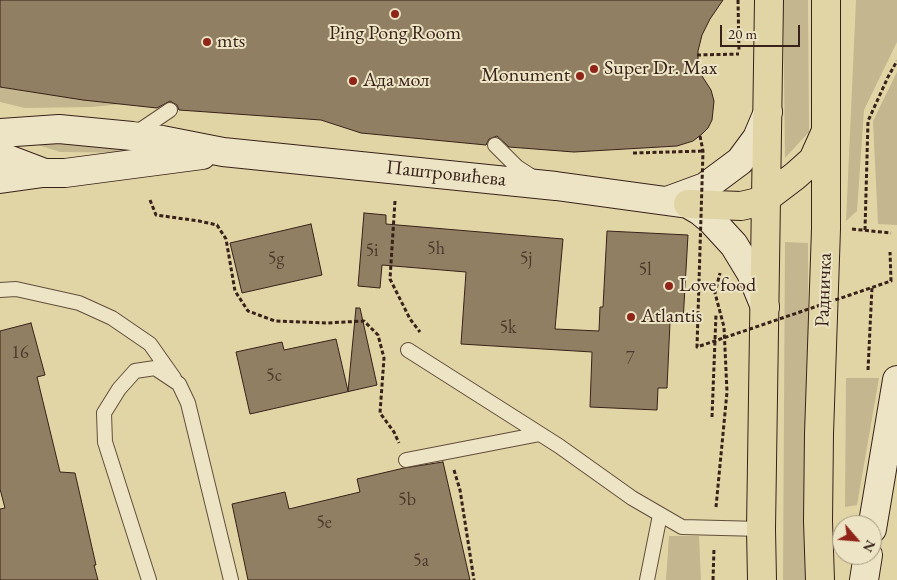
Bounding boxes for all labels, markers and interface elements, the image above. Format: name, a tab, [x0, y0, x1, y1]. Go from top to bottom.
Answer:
marker: Ping Pong Room	[389, 8, 401, 20]
scale bar	[722, 15, 802, 47]
place label: Ping Pong Room	[329, 22, 461, 46]
text: 20 m	[728, 24, 757, 43]
place label: mts	[217, 30, 245, 54]
marker: mts	[201, 36, 213, 48]
place label: Super Dr. Max	[604, 57, 717, 81]
marker: Super Dr. Max	[588, 63, 600, 75]
place label: Monument	[481, 64, 570, 88]
place label: Ада мол	[363, 69, 429, 93]
marker: Monument	[574, 70, 586, 82]
marker: Ада мол	[347, 75, 359, 87]
street label: Паштровићева	[385, 156, 507, 192]
house number: 5h	[427, 238, 445, 260]
house number: 5i	[365, 240, 379, 262]
house number: 5g	[268, 248, 284, 270]
house number: 5j	[520, 248, 532, 270]
street label: Радничка	[811, 252, 837, 328]
house number: 5l	[639, 259, 651, 281]
place label: Love food	[679, 274, 756, 298]
marker: Love food	[663, 280, 675, 292]
place label: Atlantis	[641, 305, 702, 329]
marker: Atlantis	[625, 311, 637, 323]
house number: 5k	[499, 317, 517, 339]
house number: 16	[11, 342, 29, 364]
house number: 7	[626, 348, 634, 370]
house number: 5c	[266, 365, 282, 387]
house number: 5b	[398, 489, 416, 511]
house number: 5e	[316, 512, 332, 534]
north arrow	[832, 515, 882, 565]
text: N	[859, 537, 880, 555]
house number: 5a	[413, 550, 429, 572]

